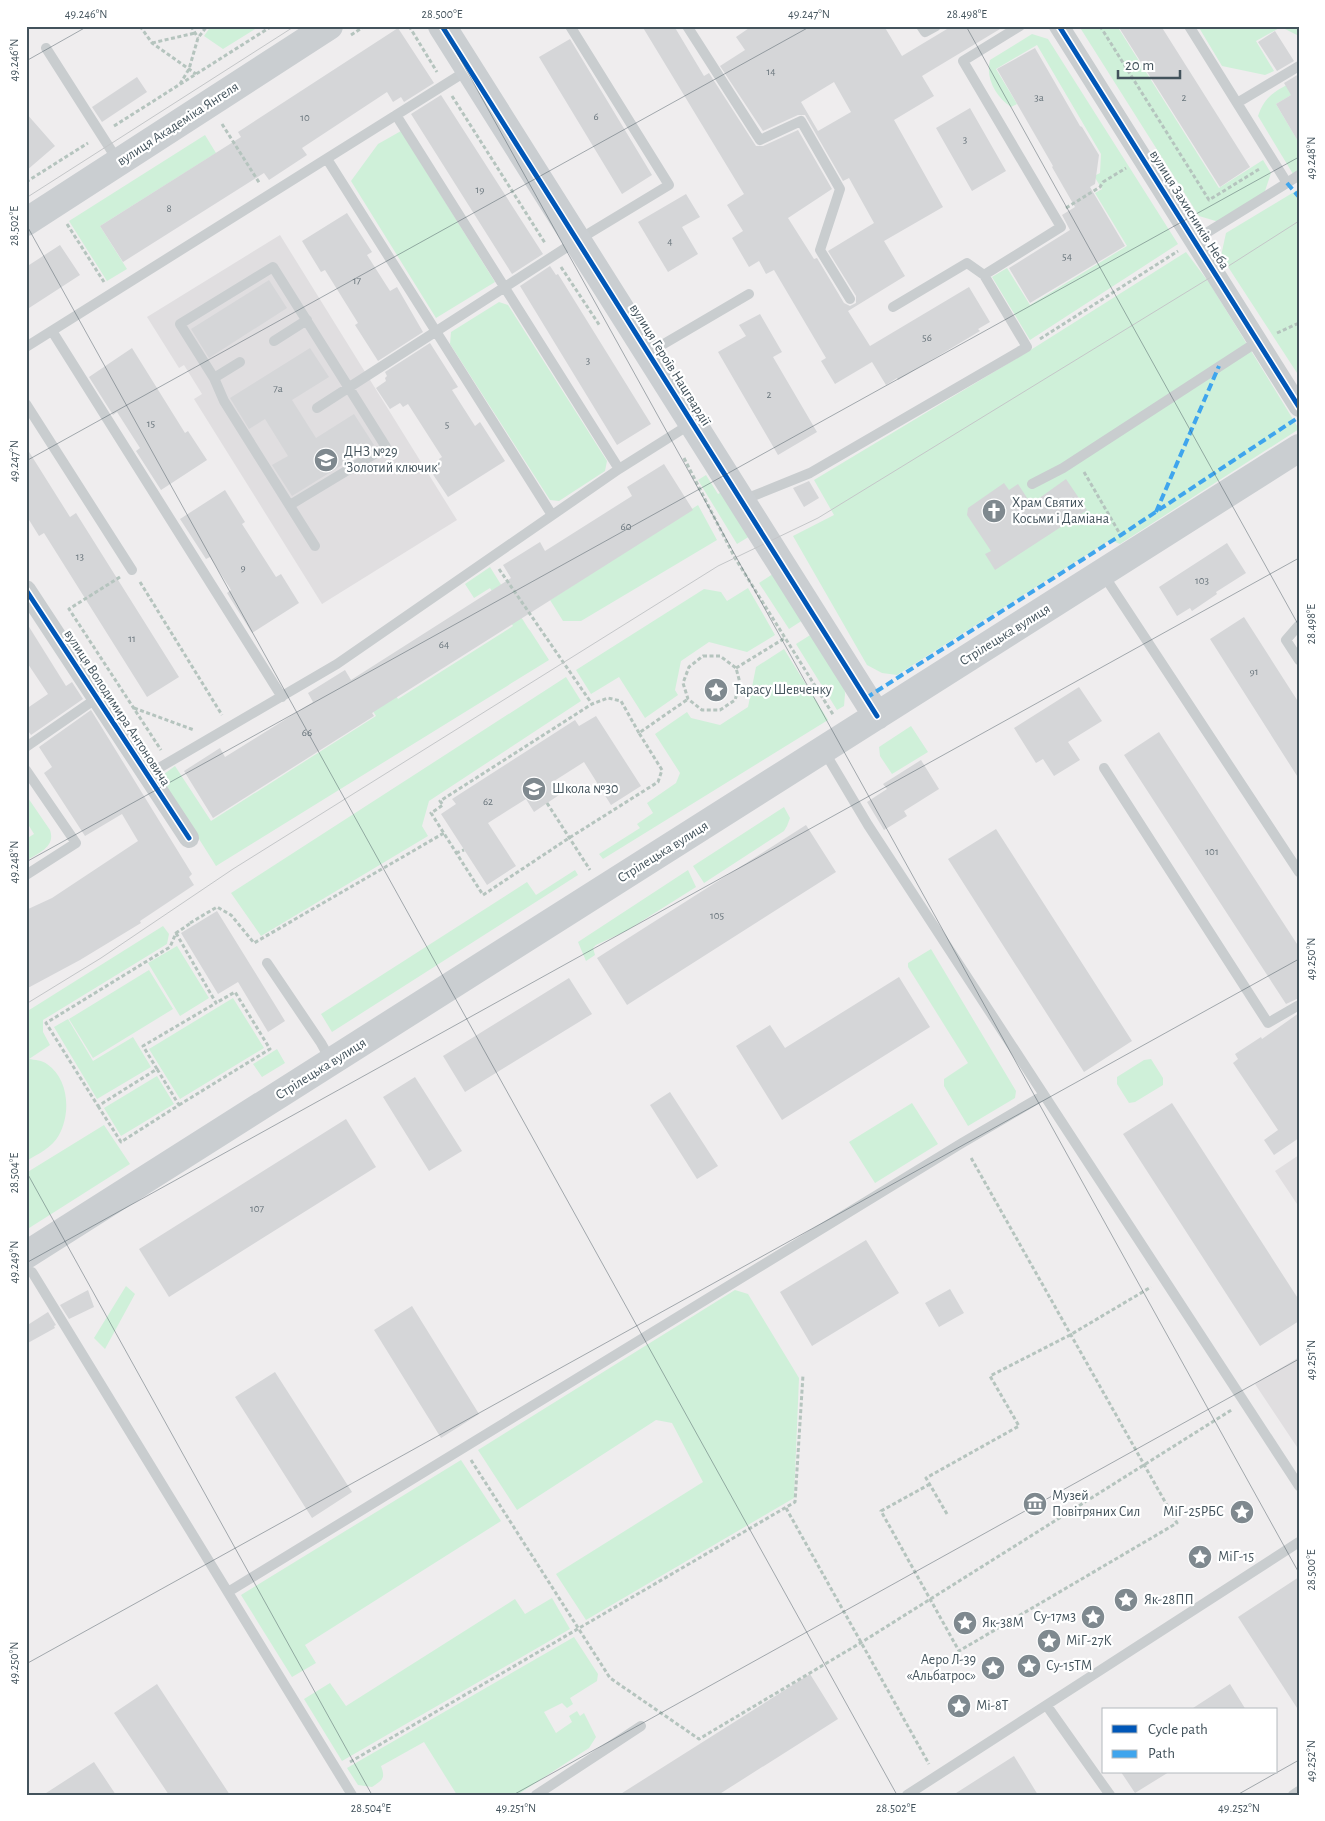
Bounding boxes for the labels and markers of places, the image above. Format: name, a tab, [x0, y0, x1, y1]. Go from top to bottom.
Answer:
place label: ДНЗ №29 'Золотий ключик'	[344, 445, 440, 475]
school or university icon: ДНЗ №29 'Золотий ключик'	[313, 447, 339, 473]
place label: Храм Святих Косьми і Даміана	[1012, 496, 1110, 526]
church icon: Храм Святих Косьми і Даміана	[981, 498, 1007, 524]
place icon: Тарасу Шевченку	[703, 677, 729, 703]
place label: Тарасу Шевченку	[734, 683, 832, 697]
school or university icon: Школа №30	[521, 776, 547, 802]
place label: Школа №30	[552, 782, 618, 796]
place label: Музей Повітряних Сил	[1052, 1489, 1140, 1519]
museum icon: Музей Повітряних Сил	[1022, 1491, 1048, 1517]
place icon: МіГ-25РБС	[1229, 1499, 1255, 1525]
place label: МіГ-25РБС	[1163, 1505, 1224, 1519]
place icon: МіГ-15	[1187, 1544, 1213, 1570]
place label: МіГ-15	[1218, 1550, 1254, 1564]
place icon: Як-28ПП	[1113, 1587, 1139, 1613]
place label: Як-28ПП	[1144, 1593, 1194, 1607]
place icon: Су-17м3	[1080, 1604, 1106, 1630]
place icon: Як-38М	[952, 1610, 978, 1636]
place label: Су-17м3	[1033, 1610, 1076, 1624]
place label: Як-38М	[982, 1616, 1024, 1630]
place icon: МіГ-27К	[1036, 1628, 1062, 1654]
place label: МіГ-27К	[1066, 1634, 1112, 1648]
place label: Аеро Л-39 «Альбатрос»	[907, 1653, 976, 1683]
place icon: Су-15ТМ	[1016, 1653, 1042, 1679]
place icon: Аеро Л-39 «Альбатрос»	[980, 1655, 1006, 1681]
place label: Су-15ТМ	[1046, 1659, 1092, 1673]
place icon: Мі-8Т	[946, 1693, 972, 1719]
place label: Мі-8Т	[976, 1699, 1009, 1713]

